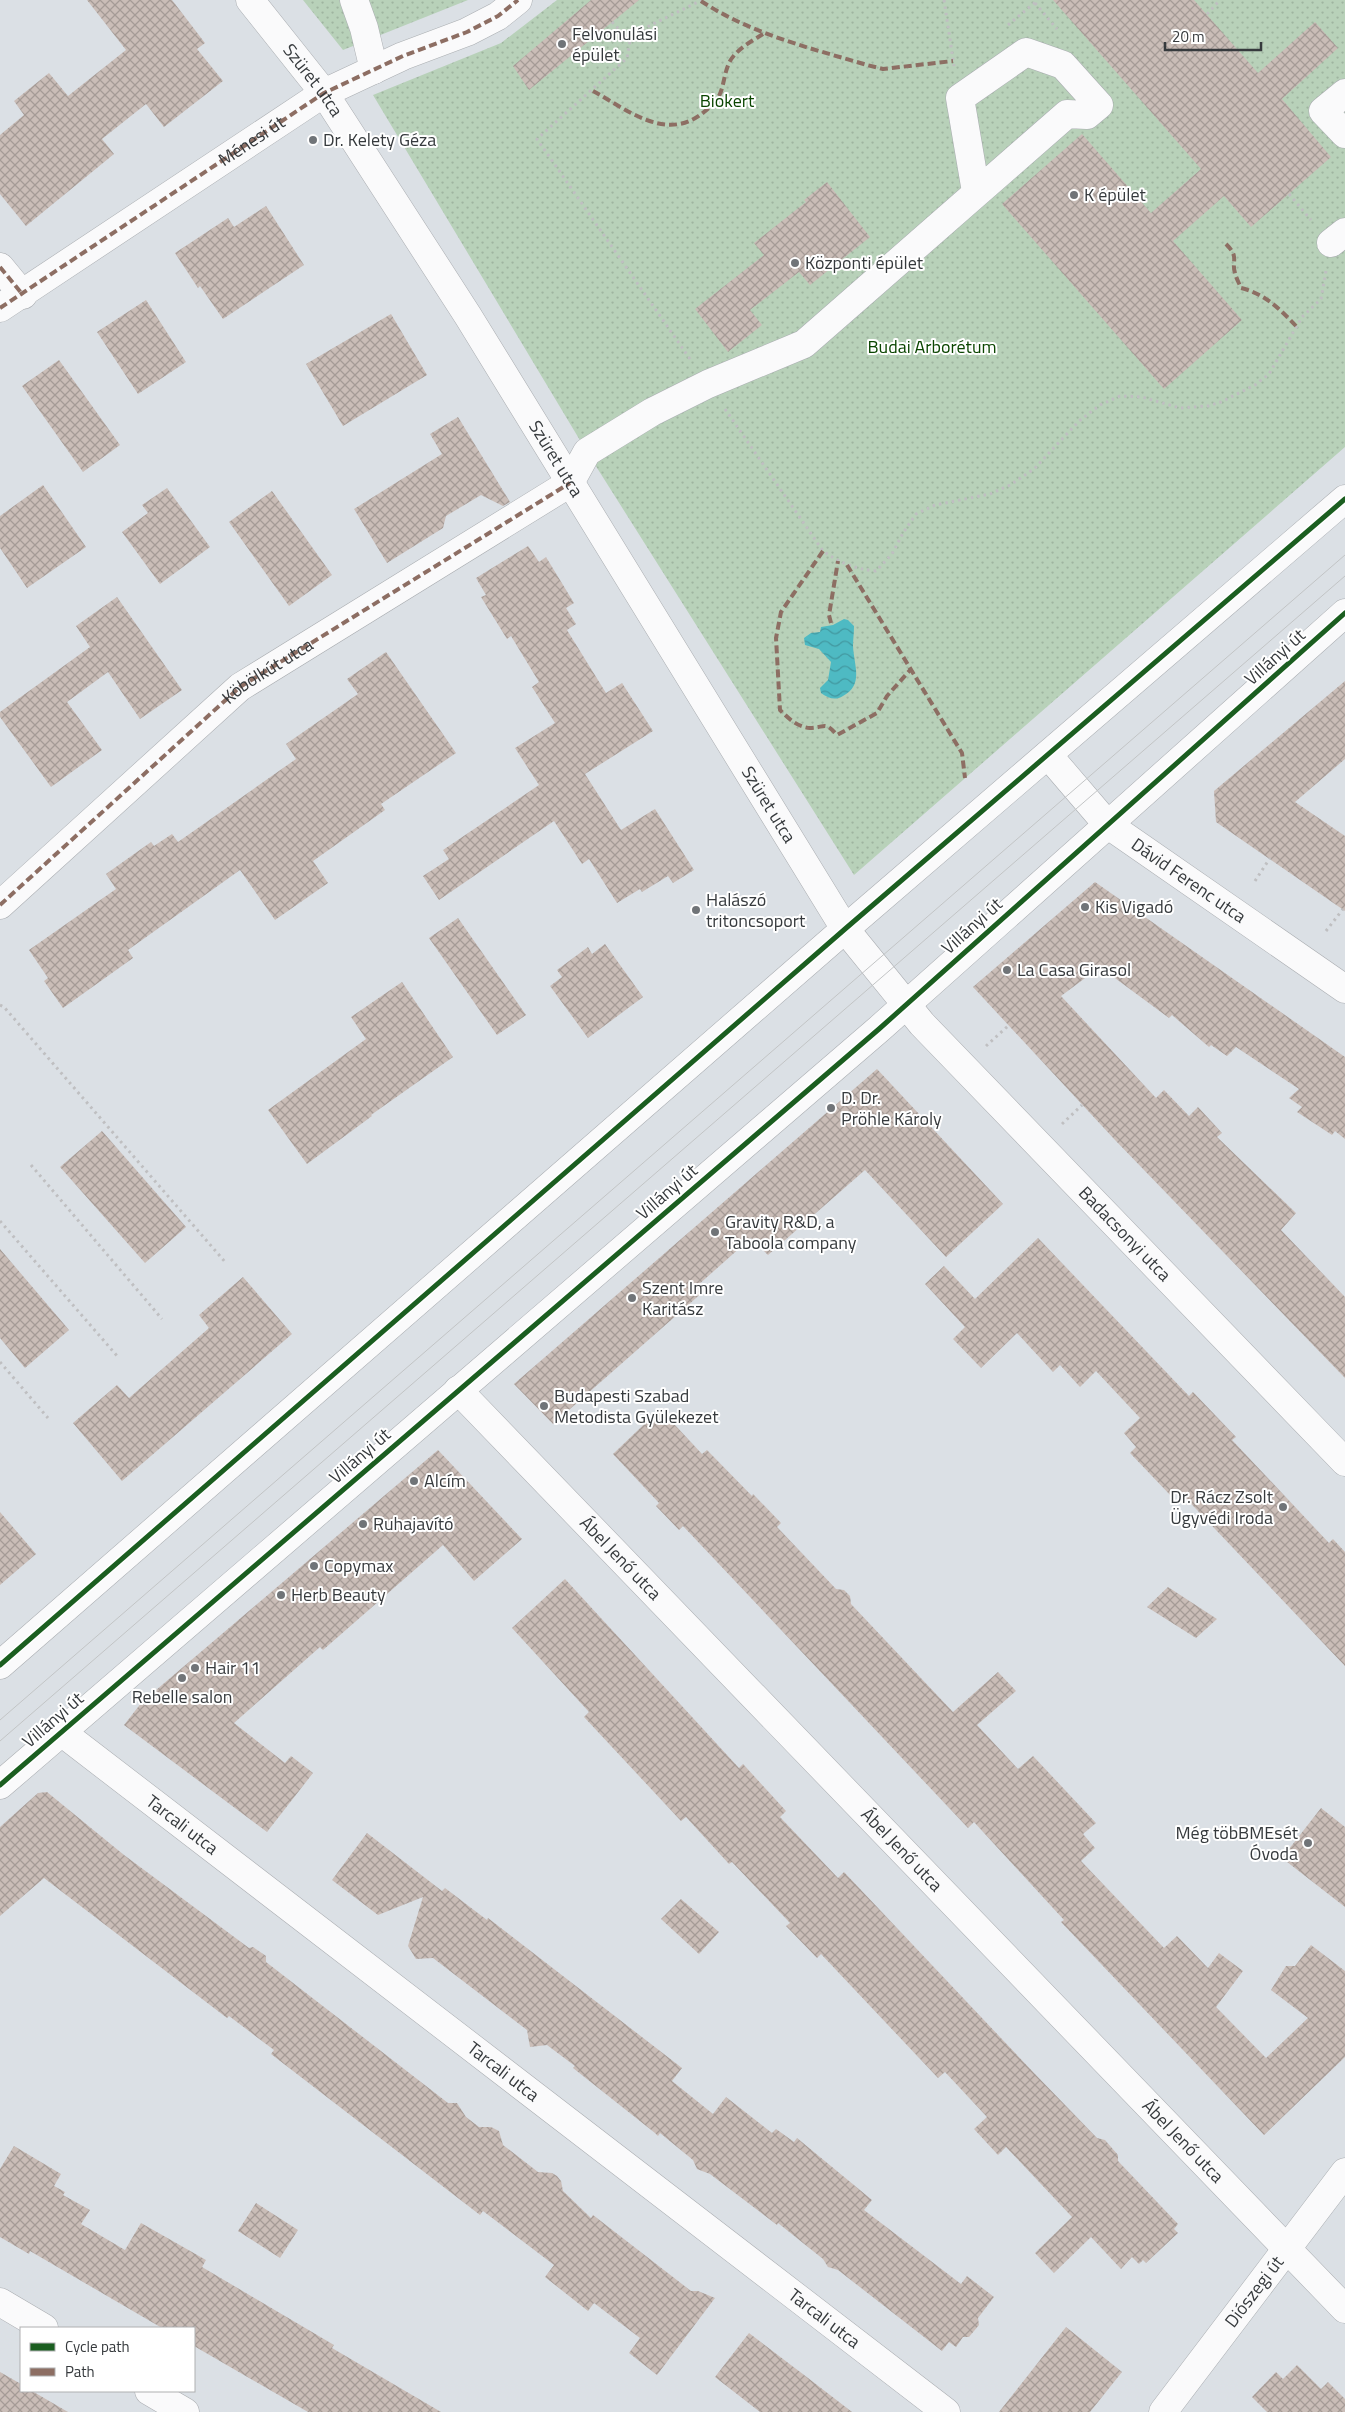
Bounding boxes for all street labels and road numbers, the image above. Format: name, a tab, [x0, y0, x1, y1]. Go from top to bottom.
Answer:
street label: Szüret utca	[277, 38, 350, 122]
street label: Ménesi út	[213, 108, 291, 173]
street label: Szüret utca	[522, 415, 590, 502]
street label: Villányi út	[1238, 621, 1312, 691]
street label: Köbölkút utca	[216, 631, 318, 710]
street label: Szüret utca	[735, 761, 803, 848]
street label: Dávid Ferenc utca	[1126, 831, 1252, 929]
street label: Villányi út	[935, 890, 1009, 960]
street label: Villányi út	[630, 1157, 704, 1226]
street label: Badacsonyi utca	[1072, 1180, 1178, 1287]
street label: Villányi út	[323, 1421, 397, 1490]
street label: Ábel Jenő utca	[574, 1510, 668, 1606]
street label: Villányi út	[16, 1685, 90, 1754]
street label: Tarcali utca	[141, 1788, 224, 1861]
street label: Ábel Jenő utca	[855, 1801, 949, 1898]
street label: Tarcali utca	[462, 2035, 545, 2108]
street label: Ábel Jenő utca	[1136, 2093, 1230, 2189]
street label: Diószegi út	[1218, 2249, 1290, 2333]
street label: Tarcali utca	[783, 2282, 866, 2355]

